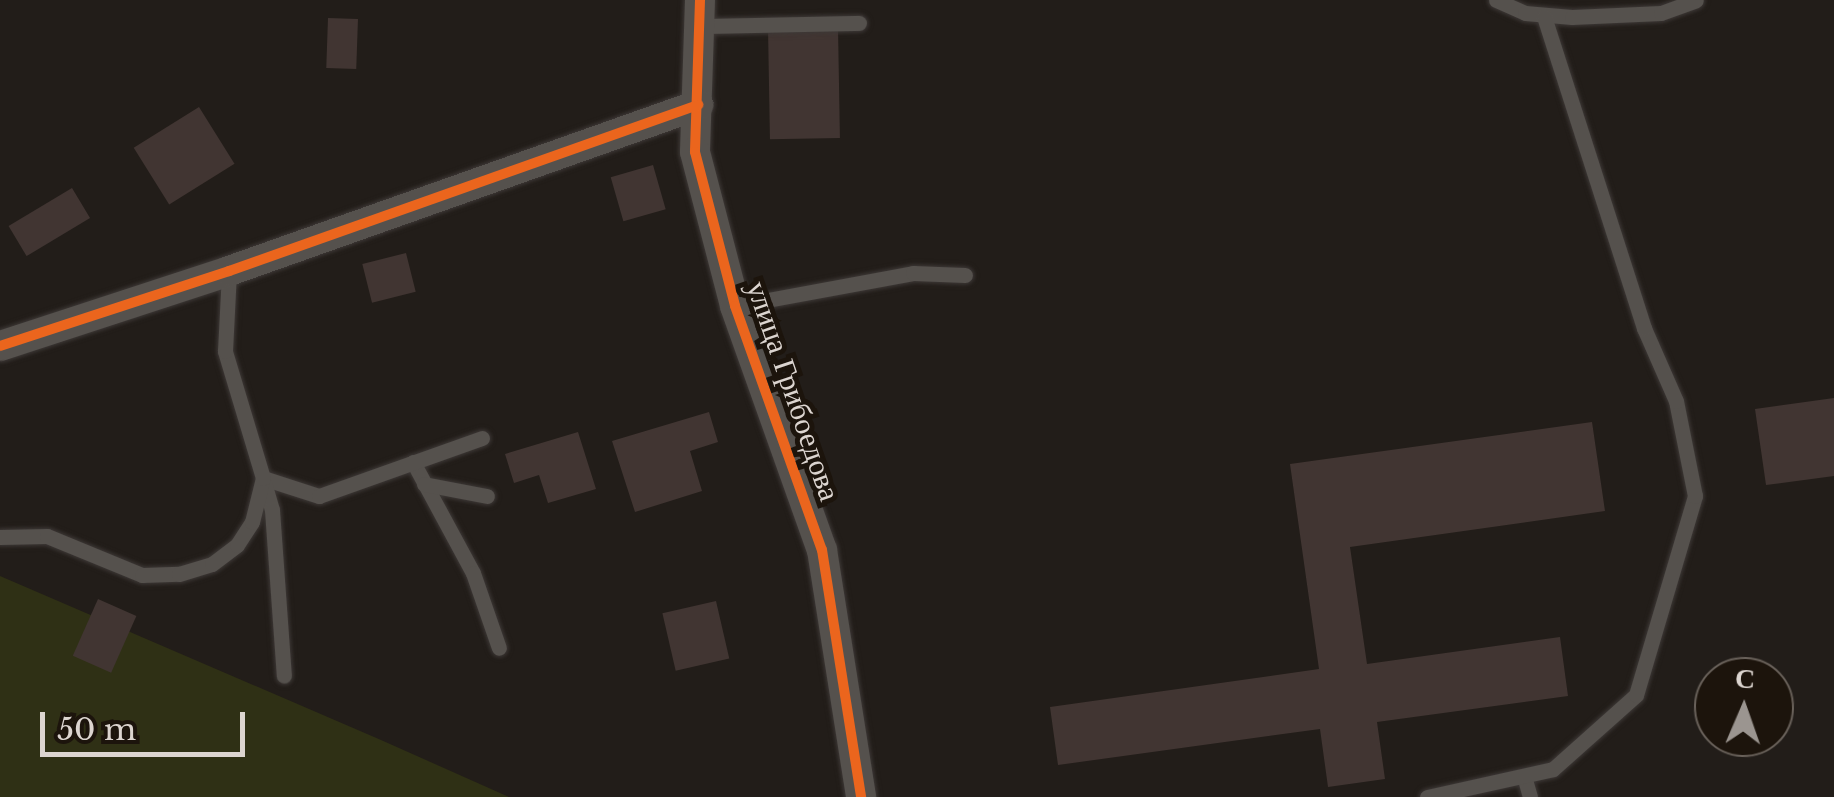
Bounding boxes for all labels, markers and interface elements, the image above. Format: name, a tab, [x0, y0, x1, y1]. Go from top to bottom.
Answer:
street label: улица Грибоедова	[739, 276, 847, 506]
north arrow	[1694, 657, 1794, 757]
text: С	[1734, 661, 1756, 696]
scale bar	[45, 692, 250, 754]
text: 50 m	[57, 711, 136, 748]

